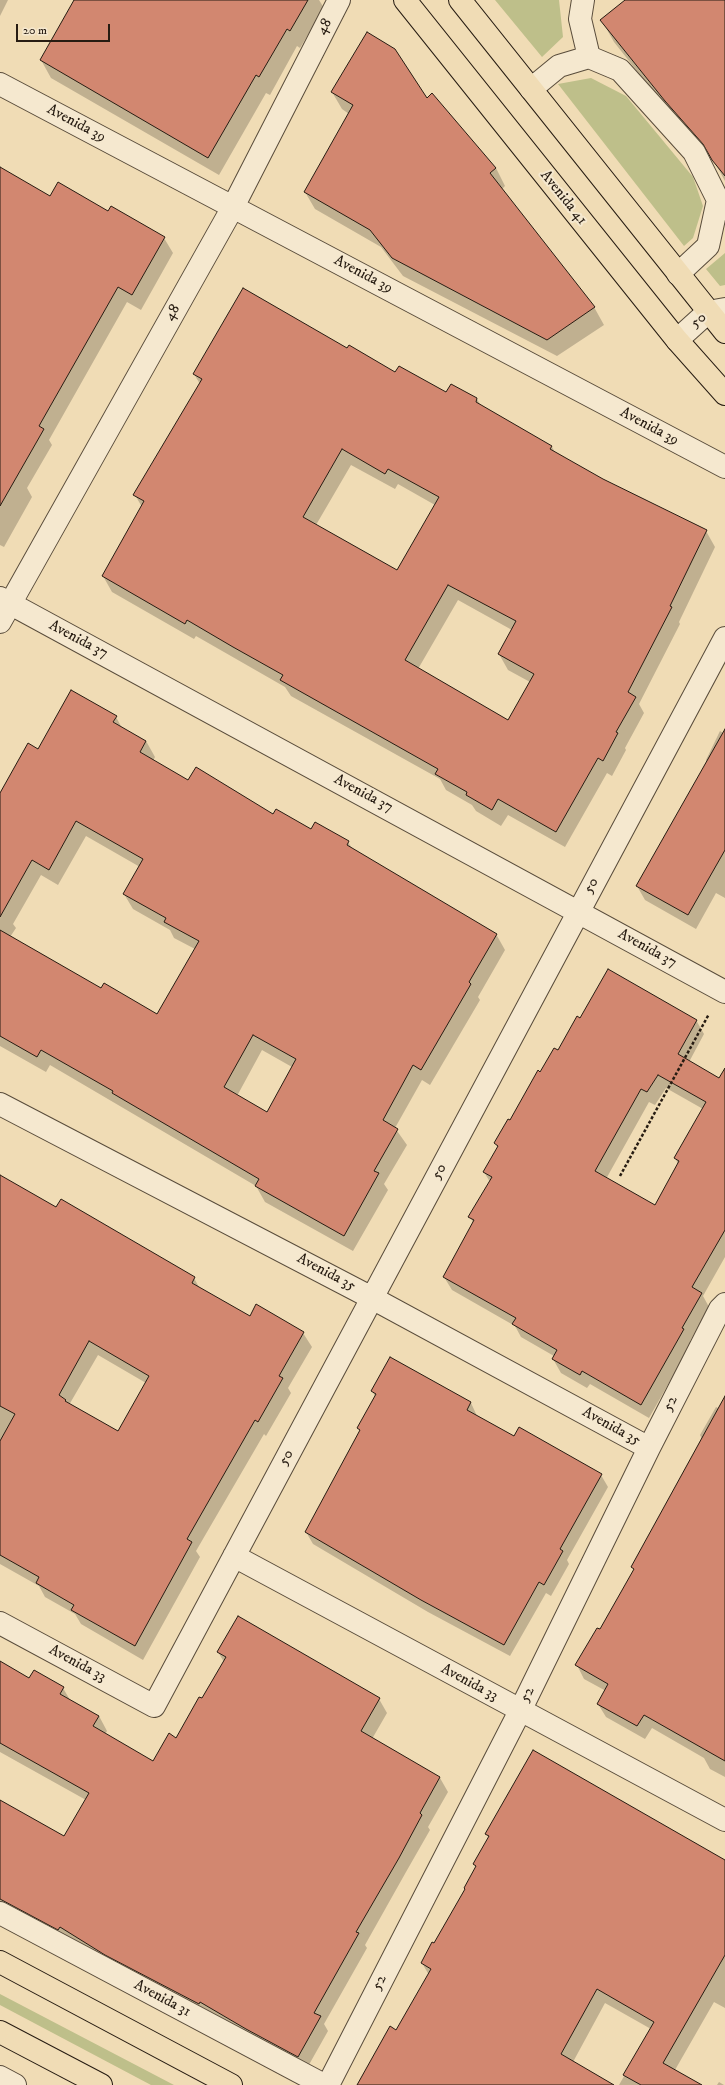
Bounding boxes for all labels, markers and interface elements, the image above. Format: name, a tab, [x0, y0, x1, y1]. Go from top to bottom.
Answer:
scale bar	[18, 16, 112, 42]
street label: 48	[313, 16, 337, 38]
text: 20 m	[23, 23, 47, 38]
street label: Avenida 39	[44, 101, 108, 147]
street label: Avenida 41	[536, 167, 590, 229]
street label: Avenida 39	[331, 252, 395, 298]
street label: 48	[161, 302, 185, 324]
street label: 50	[687, 309, 711, 333]
street label: Avenida 39	[617, 404, 681, 450]
street label: Avenida 37	[45, 617, 111, 663]
street label: Avenida 37	[330, 771, 396, 817]
street label: 50	[580, 875, 604, 897]
street label: Avenida 37	[615, 926, 679, 972]
street label: 50	[428, 1161, 452, 1183]
street label: Avenida 35	[294, 1250, 358, 1296]
street label: 52	[660, 1393, 682, 1415]
street label: Avenida 35	[579, 1404, 643, 1450]
street label: 50	[275, 1447, 299, 1469]
street label: Avenida 33	[45, 1641, 109, 1687]
street label: Avenida 33	[437, 1660, 501, 1706]
street label: 52	[517, 1684, 539, 1706]
street label: 52	[369, 1972, 391, 1994]
street label: Avenida 31	[130, 1977, 194, 2021]

